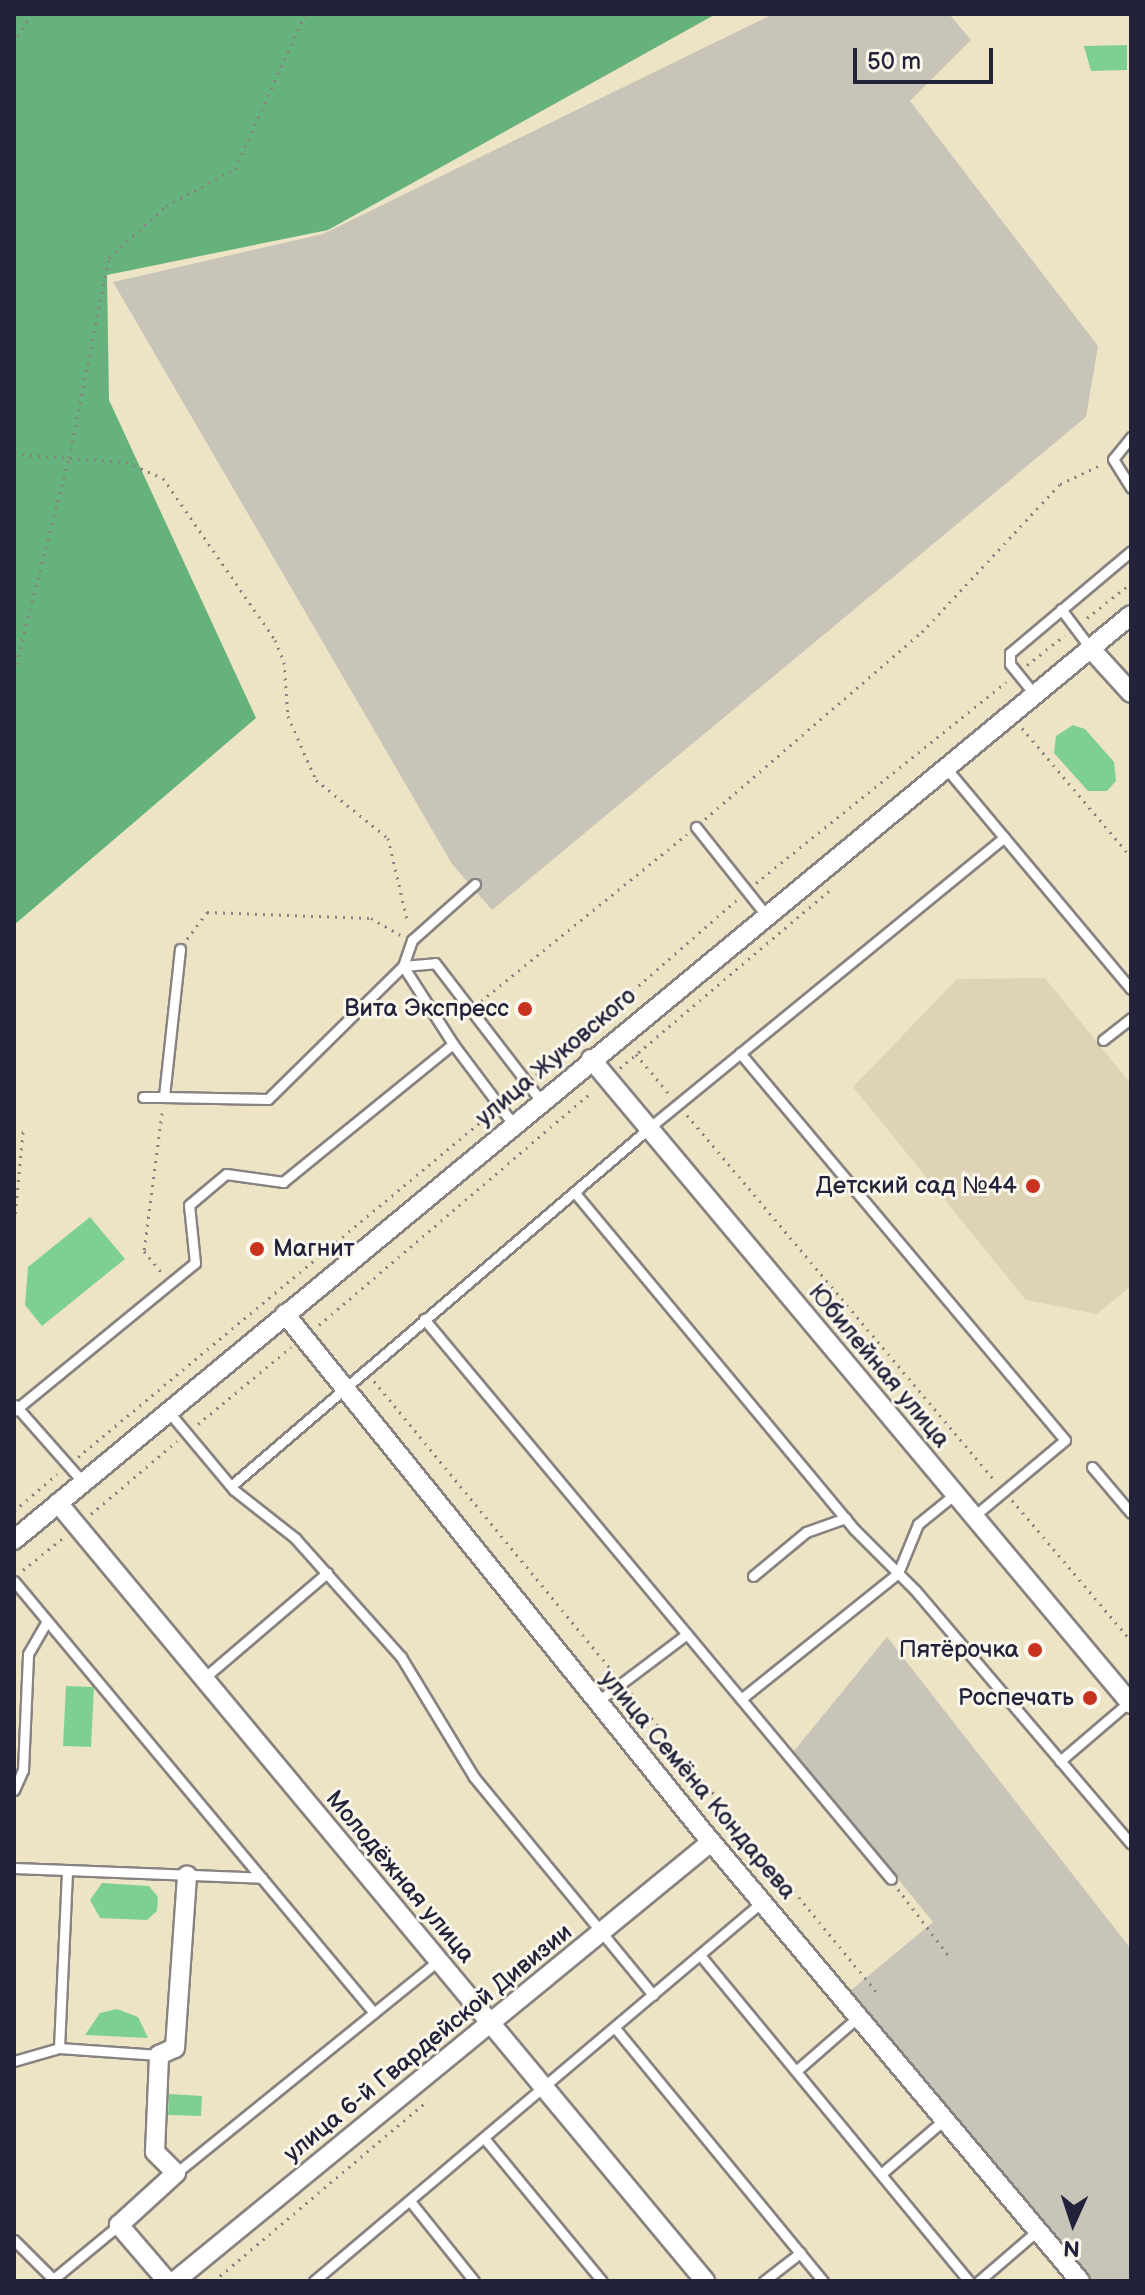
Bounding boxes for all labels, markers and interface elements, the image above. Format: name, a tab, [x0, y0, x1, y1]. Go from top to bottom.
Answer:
scale bar	[857, 32, 997, 82]
text: 50 m	[867, 47, 921, 76]
street label: улица Жуковского	[470, 982, 642, 1132]
place label: Вита Экспресс	[344, 995, 509, 1023]
marker: Вита Экспресс	[516, 1000, 534, 1018]
place label: Детский сад №44	[816, 1172, 1017, 1200]
marker: Детский сад №44	[1024, 1177, 1042, 1195]
place label: Магнит	[273, 1235, 355, 1263]
marker: Магнит	[248, 1240, 266, 1258]
street label: Юбилейная улица	[802, 1278, 956, 1454]
place label: Пятёрочка	[899, 1636, 1019, 1664]
marker: Пятёрочка	[1026, 1641, 1044, 1659]
street label: улица Семёна Кондарева	[594, 1665, 802, 1905]
place label: Роспечать	[958, 1684, 1074, 1712]
marker: Роспечать	[1081, 1689, 1099, 1707]
street label: Молодёжная улица	[319, 1785, 481, 1969]
street label: улица 6-й Гвардейской Дивизии	[278, 1918, 578, 2168]
north arrow	[1033, 2183, 1113, 2263]
text: N	[1063, 2234, 1081, 2261]

